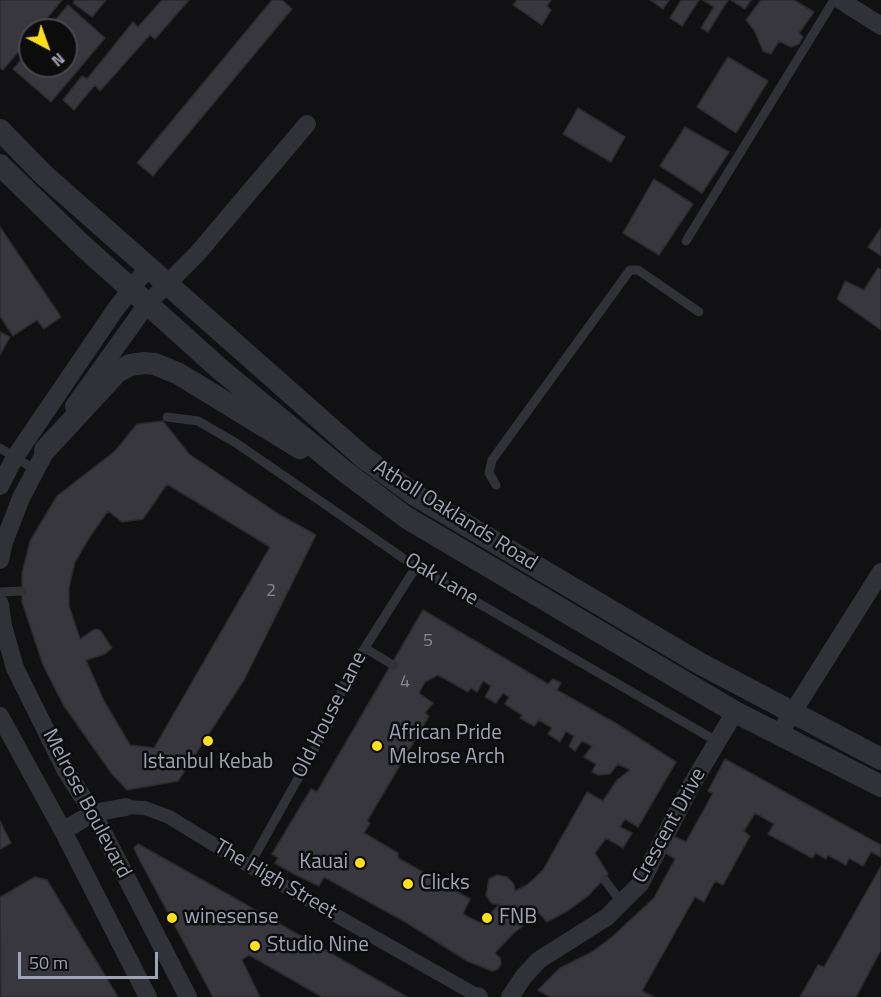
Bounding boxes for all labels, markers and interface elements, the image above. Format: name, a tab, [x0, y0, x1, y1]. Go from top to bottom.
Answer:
north arrow	[18, 18, 78, 78]
text: N	[46, 47, 71, 73]
street label: Atholl Oaklands Road	[368, 455, 542, 577]
street label: Oak Lane	[400, 548, 482, 612]
house number: 2	[266, 581, 276, 603]
house number: 5	[423, 631, 433, 653]
street label: Old House Lane	[287, 648, 373, 782]
house number: 4	[400, 672, 410, 694]
place label: African Pride Melrose Arch	[389, 721, 505, 771]
street label: Melrose Boulevard	[36, 725, 136, 883]
marker: Istanbul Kebab	[201, 734, 215, 748]
marker: African Pride Melrose Arch	[370, 739, 384, 753]
place label: Istanbul Kebab	[143, 750, 273, 776]
street label: Crescent Drive	[628, 764, 712, 888]
street label: The High Street	[209, 835, 341, 925]
place label: Kauai	[299, 850, 348, 876]
marker: Kauai	[353, 856, 367, 870]
place label: Clicks	[420, 871, 470, 897]
marker: Clicks	[401, 877, 415, 891]
place label: winesense	[184, 905, 278, 931]
place label: FNB	[499, 905, 537, 931]
marker: winesense	[165, 911, 179, 925]
marker: FNB	[480, 911, 494, 925]
place label: Studio Nine	[267, 933, 369, 959]
marker: Studio Nine	[248, 939, 262, 953]
scale bar	[21, 940, 160, 978]
text: 50 m	[29, 949, 68, 976]

